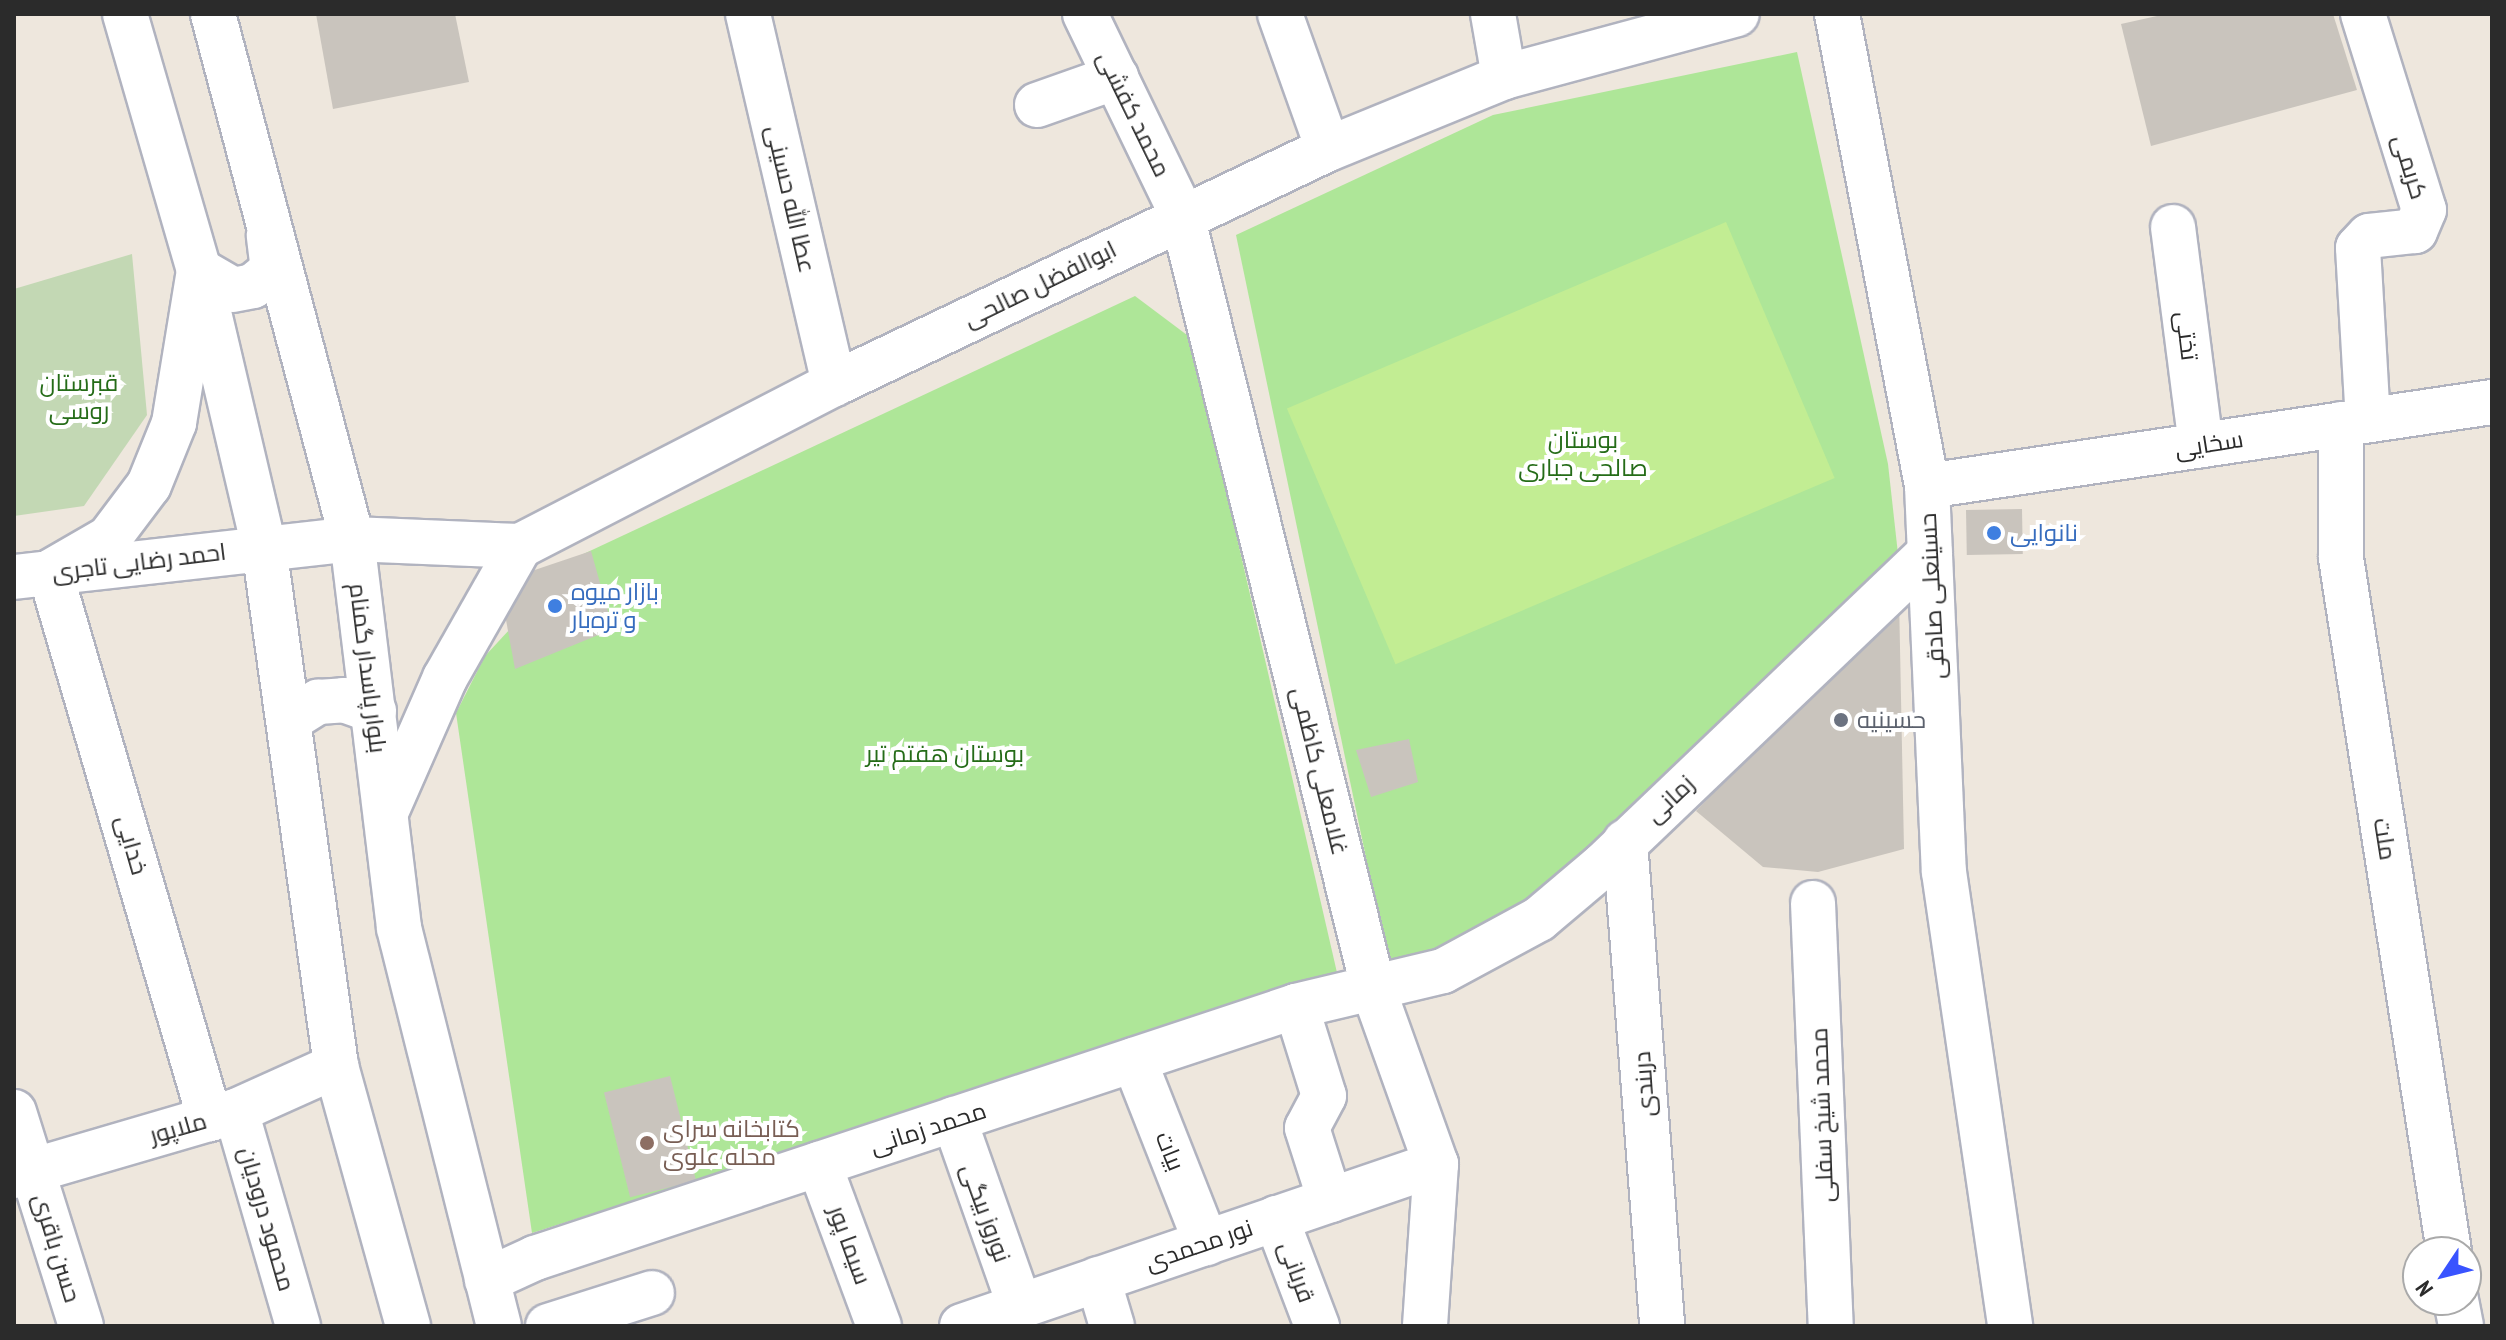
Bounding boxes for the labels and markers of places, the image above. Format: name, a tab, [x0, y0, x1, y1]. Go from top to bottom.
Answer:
place label: نانوایی	[2010, 519, 2078, 547]
marker: نانوایی	[1985, 524, 2003, 542]
place label: بازار میوه و تره‌بار	[571, 578, 659, 634]
marker: بازار میوه و تره‌بار	[546, 597, 564, 615]
place label: حسینیه	[1857, 706, 1926, 734]
marker: حسینیه	[1832, 711, 1850, 729]
place label: کتابخانه سرای محله علوی	[663, 1115, 800, 1171]
marker: کتابخانه سرای محله علوی	[638, 1134, 656, 1152]

